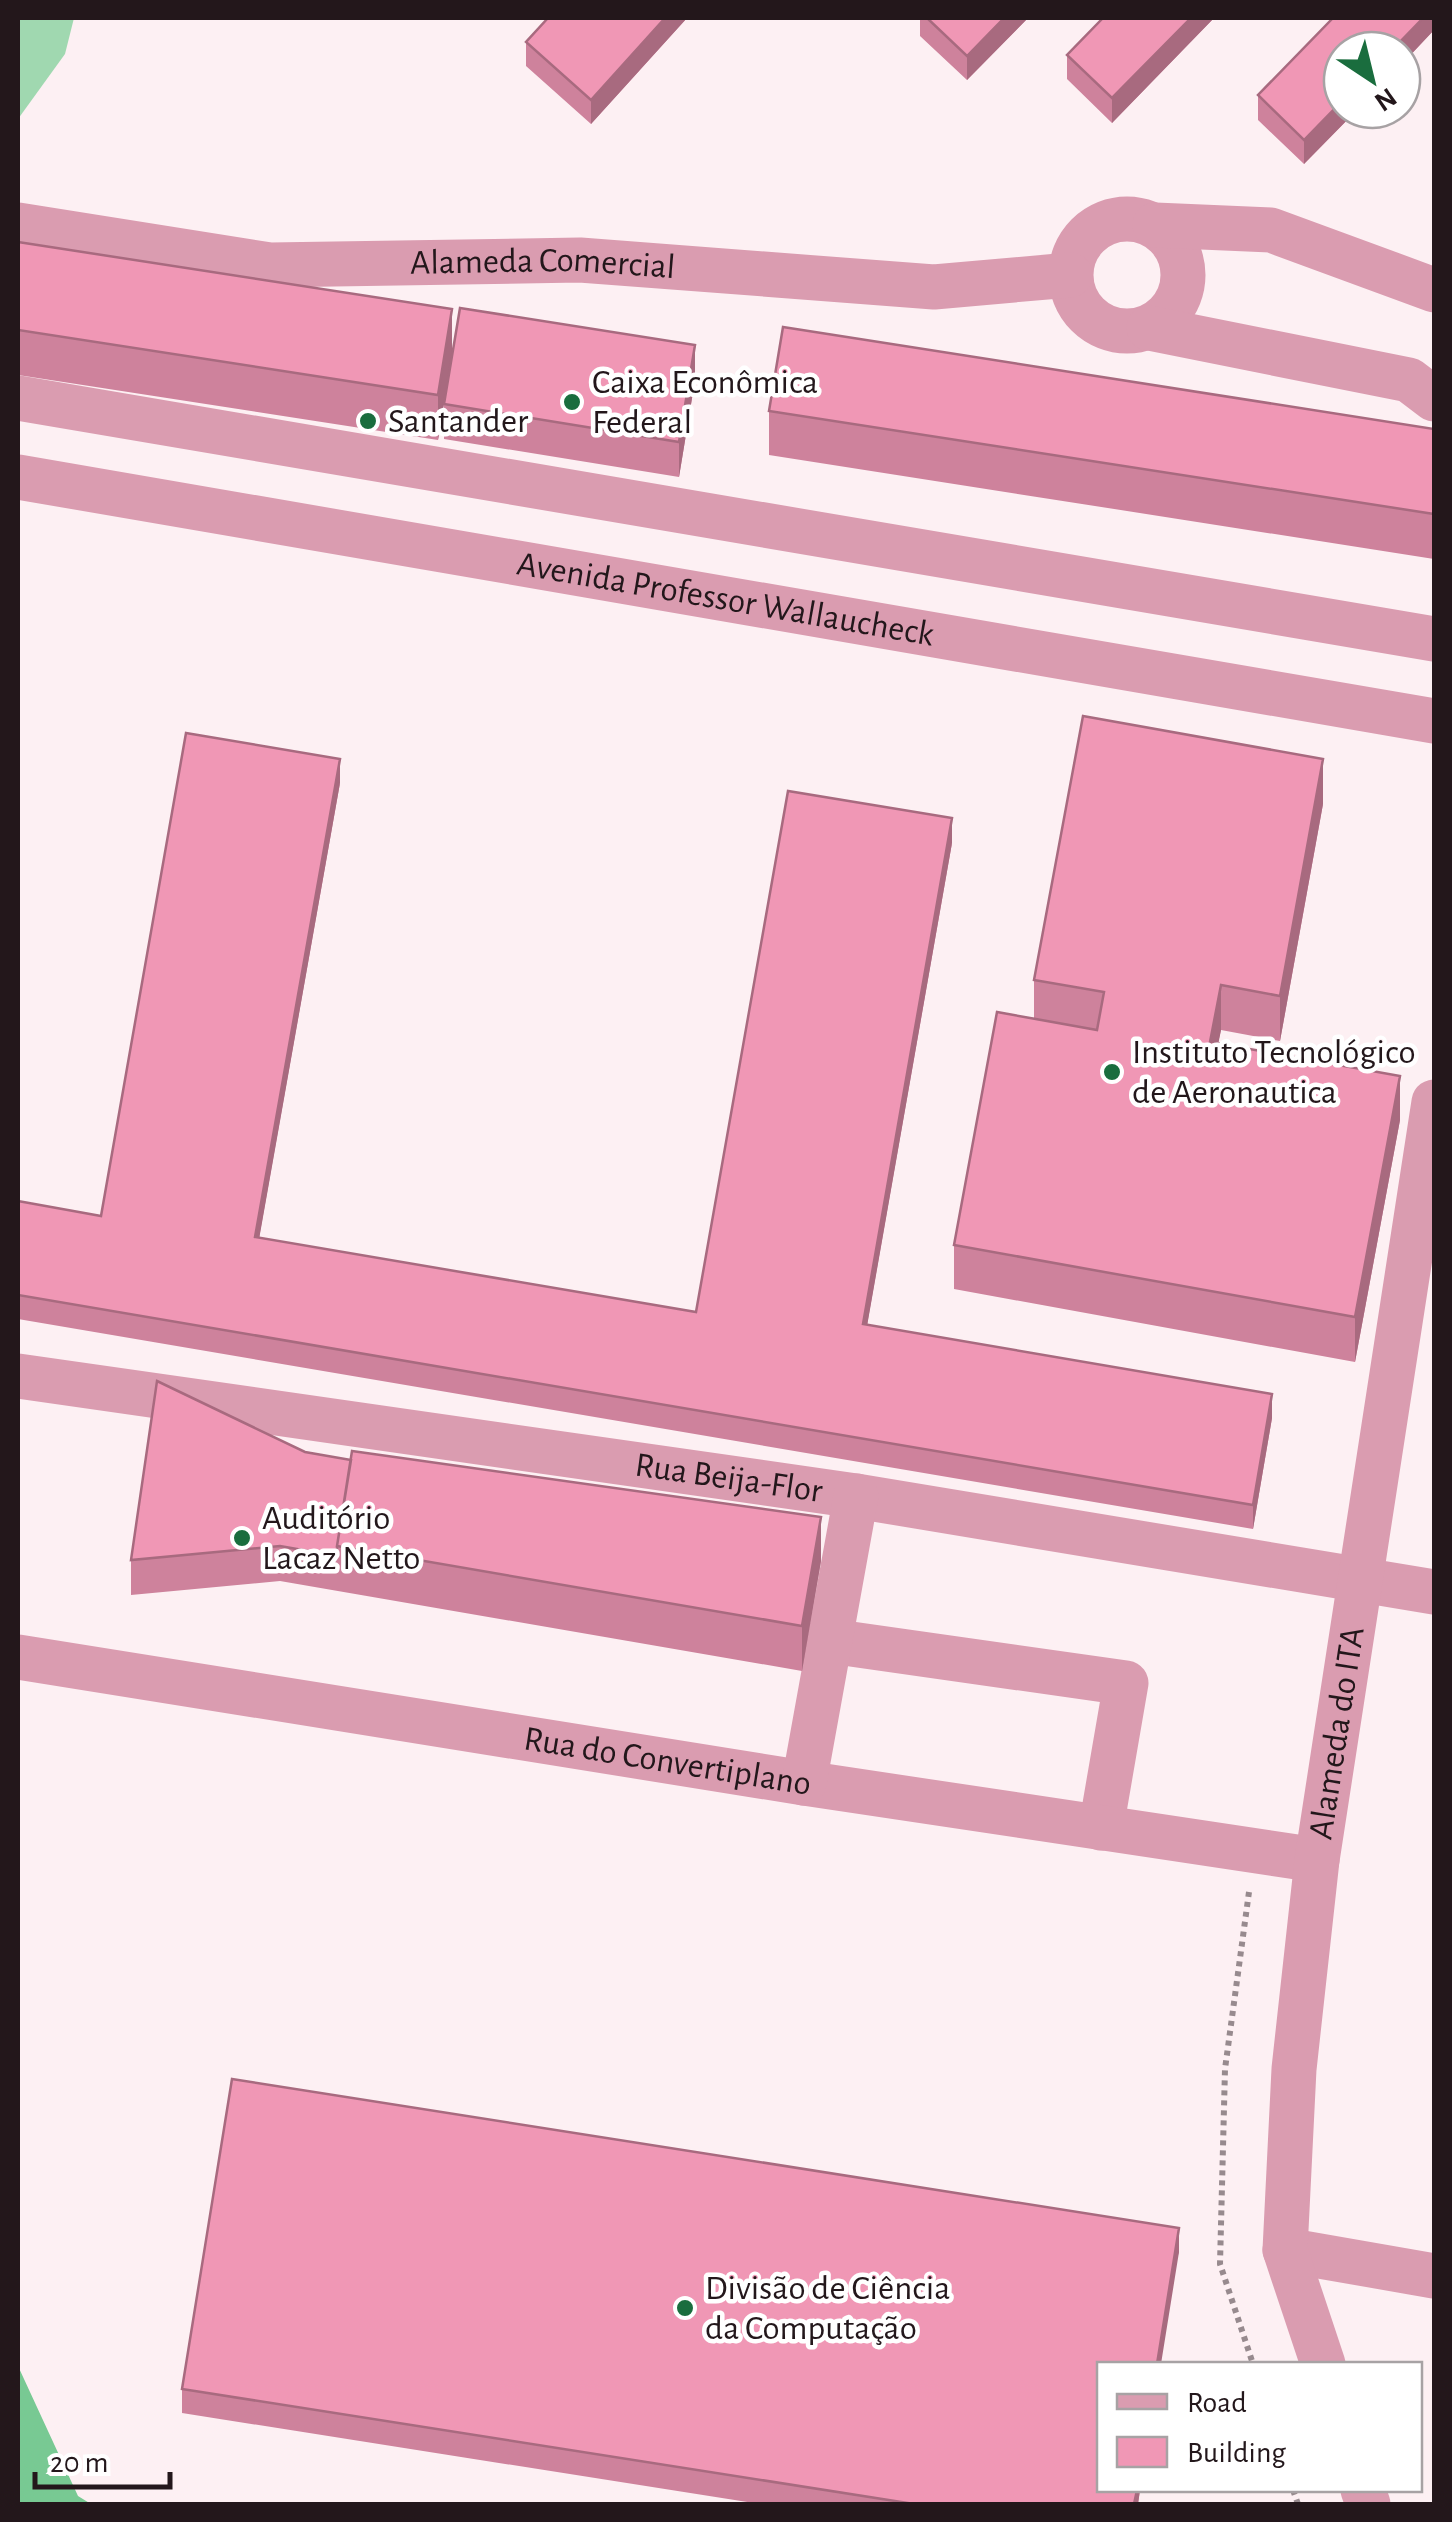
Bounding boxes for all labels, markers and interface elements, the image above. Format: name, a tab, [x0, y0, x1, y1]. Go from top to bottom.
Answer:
north arrow	[1322, 30, 1422, 130]
text: N	[1369, 82, 1401, 116]
street label: Alameda Comercial	[410, 242, 677, 285]
place label: Caixa Econômica Federal	[592, 365, 818, 440]
marker: Caixa Econômica Federal	[561, 391, 583, 413]
place label: Santander	[388, 404, 529, 439]
marker: Santander	[357, 410, 379, 432]
street label: Avenida Professor Wallaucheck	[515, 546, 937, 652]
place label: Instituto Tecnológico de Aeronautica	[1132, 1035, 1416, 1110]
marker: Instituto Tecnológico de Aeronautica	[1101, 1061, 1123, 1083]
street label: Rua Beija-Flor	[633, 1447, 825, 1509]
place label: Auditório Lacaz Netto	[262, 1501, 421, 1576]
marker: Auditório Lacaz Netto	[231, 1527, 253, 1549]
street label: Alameda do ITA	[1303, 1625, 1370, 1842]
street label: Rua do Convertiplano	[522, 1721, 814, 1801]
place label: Divisão de Ciência da Computação	[705, 2271, 950, 2346]
marker: Divisão de Ciência da Computação	[674, 2297, 696, 2319]
legend	[1097, 2362, 1422, 2492]
text: Road	[1187, 2388, 1247, 2418]
scale bar	[35, 2427, 170, 2489]
text: Building	[1187, 2438, 1286, 2468]
text: 20 m	[50, 2448, 108, 2478]

